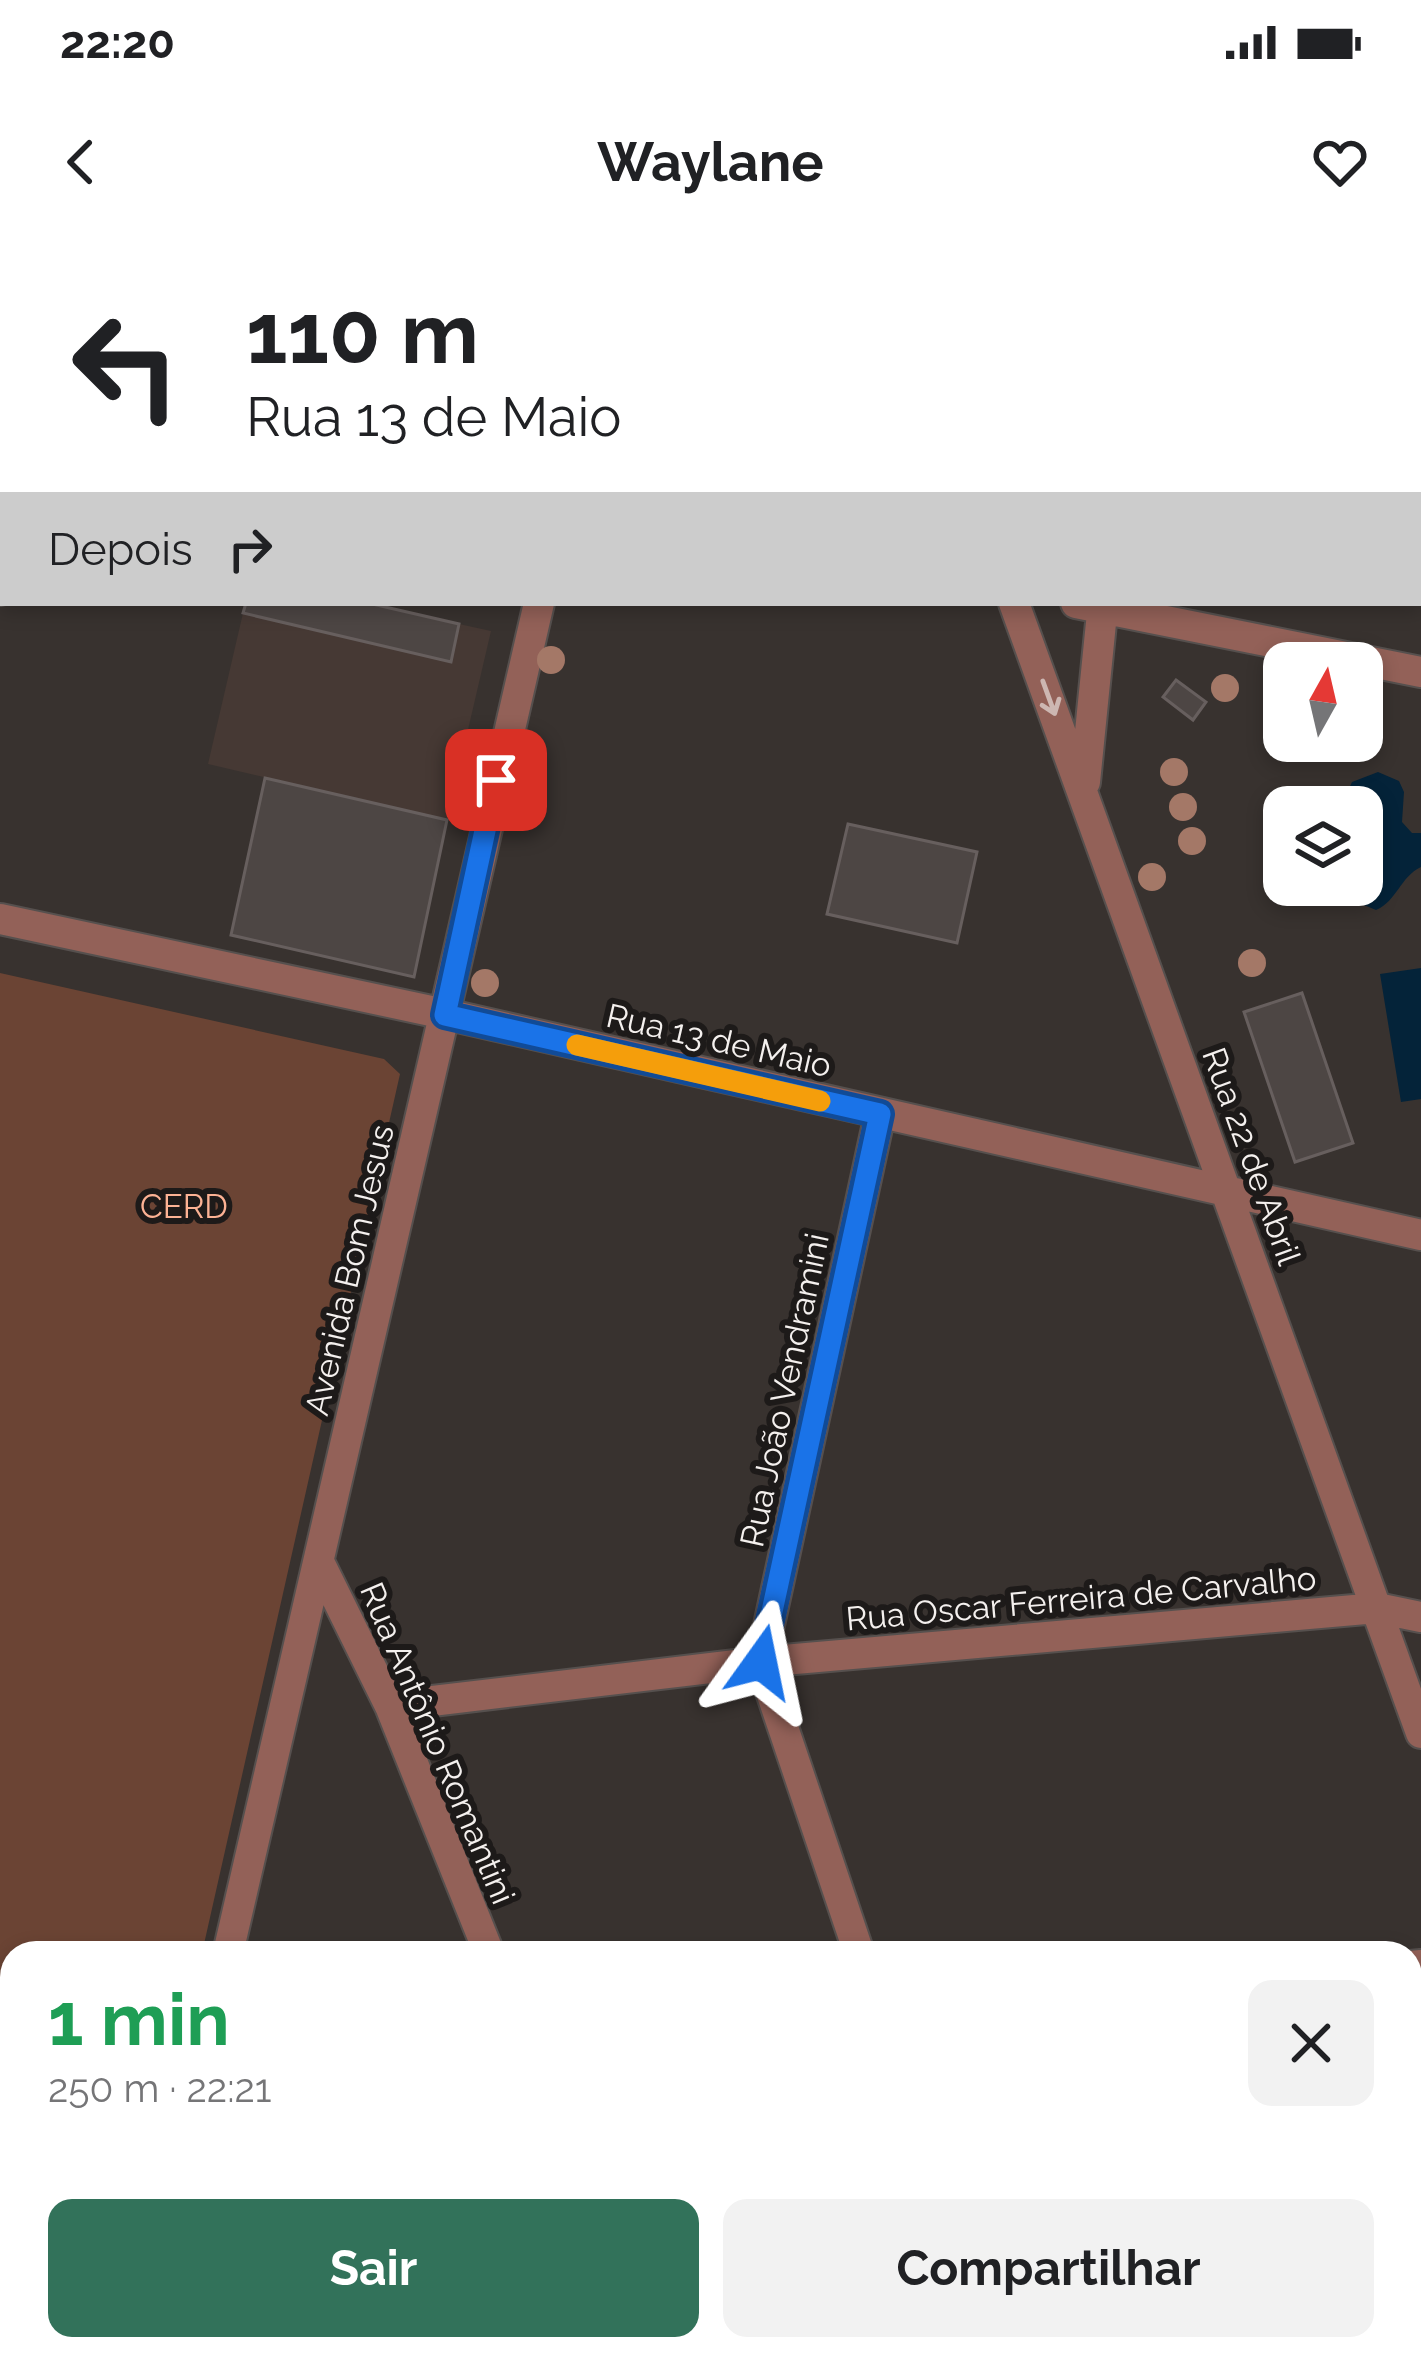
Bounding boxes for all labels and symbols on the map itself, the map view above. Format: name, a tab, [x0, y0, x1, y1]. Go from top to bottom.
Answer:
north arrow	[1263, 642, 1383, 762]
one-way arrow	[1039, 679, 1061, 716]
pin	[445, 729, 547, 831]
street label: Rua 13 de Maio	[603, 996, 835, 1085]
street label: Rua 22 de Abril	[1194, 1042, 1309, 1271]
street label: Avenida Bom Jesus	[297, 1121, 402, 1419]
park label: CERD	[140, 1187, 228, 1226]
street label: Rua João Vendramini	[732, 1230, 837, 1550]
street label: Rua Oscar Ferreira de Carvalho	[844, 1559, 1318, 1638]
street label: Rua Antônio Romantini	[352, 1577, 523, 1910]
position arrow	[698, 1599, 824, 1725]

